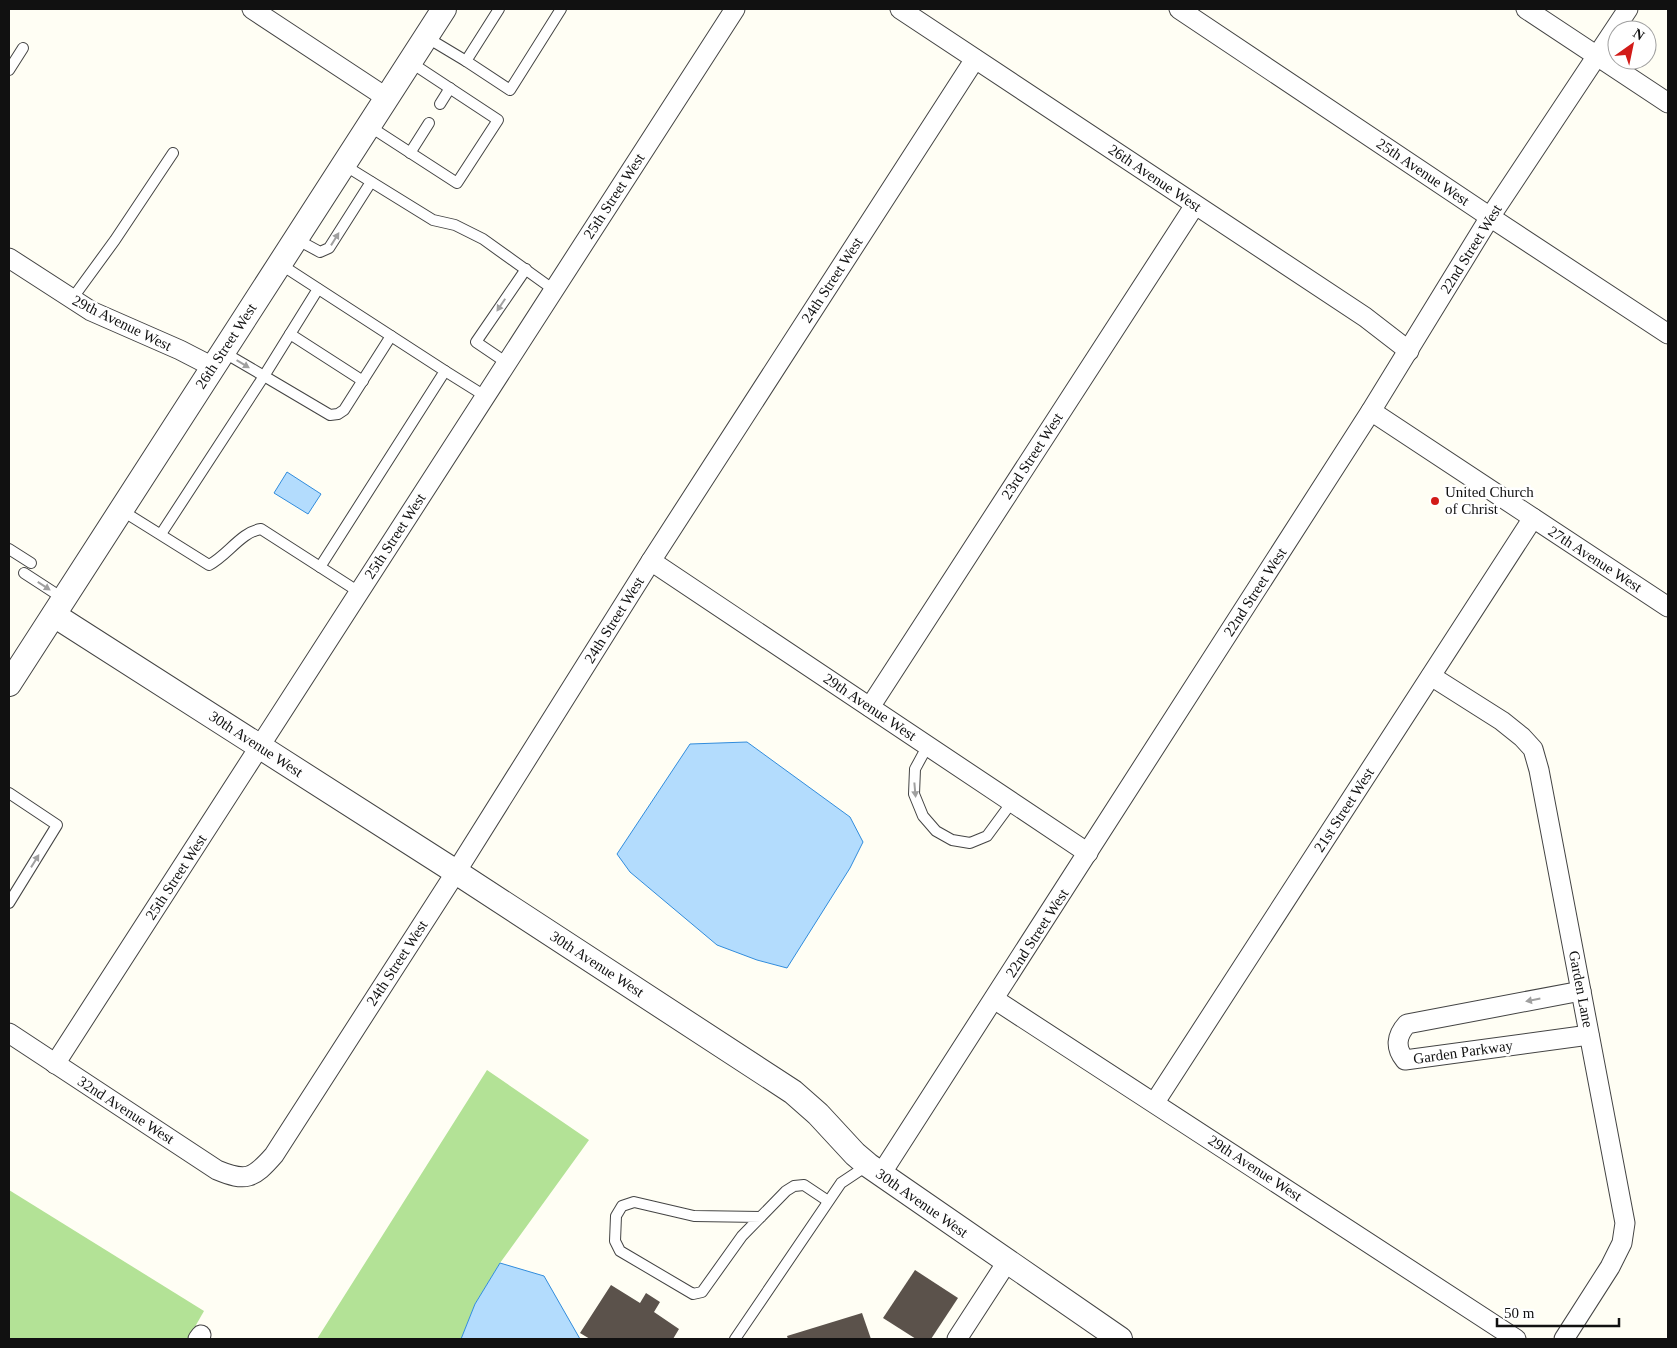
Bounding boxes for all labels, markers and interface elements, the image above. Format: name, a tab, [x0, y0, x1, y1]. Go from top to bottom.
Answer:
north arrow	[1607, 20, 1657, 70]
text: N	[1630, 25, 1647, 44]
street label: 25th Avenue West	[1374, 135, 1473, 209]
street label: 26th Avenue West	[1106, 141, 1205, 215]
street label: 25th Street West	[580, 150, 648, 242]
street label: 22nd Street West	[1437, 201, 1505, 296]
one-way arrow	[331, 232, 340, 246]
street label: 24th Street West	[798, 234, 866, 326]
street label: 29th Avenue West	[70, 292, 175, 354]
one-way arrow	[496, 299, 506, 312]
street label: 26th Street West	[192, 300, 260, 392]
one-way arrow	[236, 360, 251, 368]
street label: 23rd Street West	[998, 409, 1066, 502]
place label: United Church of Christ	[1445, 484, 1534, 517]
street label: 25th Street West	[361, 490, 429, 582]
marker: United Church of Christ	[1429, 495, 1441, 507]
street label: 27th Avenue West	[1545, 523, 1645, 596]
street label: 22nd Street West	[1221, 544, 1290, 639]
street label: 24th Street West	[581, 573, 647, 666]
one-way arrow	[37, 581, 51, 591]
street label: 29th Avenue West	[821, 670, 920, 744]
street label: 30th Avenue West	[206, 708, 306, 781]
street label: 21st Street West	[1311, 764, 1378, 855]
one-way arrow	[911, 783, 919, 799]
street label: 25th Street West	[142, 831, 210, 923]
one-way arrow	[30, 855, 39, 868]
street label: 22nd Street West	[1003, 885, 1072, 980]
street label: 24th Street West	[363, 917, 431, 1009]
street label: 30th Avenue West	[547, 928, 647, 1001]
street label: Garden Lane	[1566, 949, 1596, 1029]
one-way arrow	[1525, 997, 1541, 1005]
street label: Garden Parkway	[1412, 1037, 1514, 1067]
street label: 32nd Avenue West	[75, 1073, 178, 1148]
street label: 29th Avenue West	[1205, 1132, 1305, 1205]
street label: 30th Avenue West	[873, 1165, 972, 1241]
scale bar	[1497, 1296, 1620, 1328]
text: 50 m	[1504, 1305, 1535, 1321]

